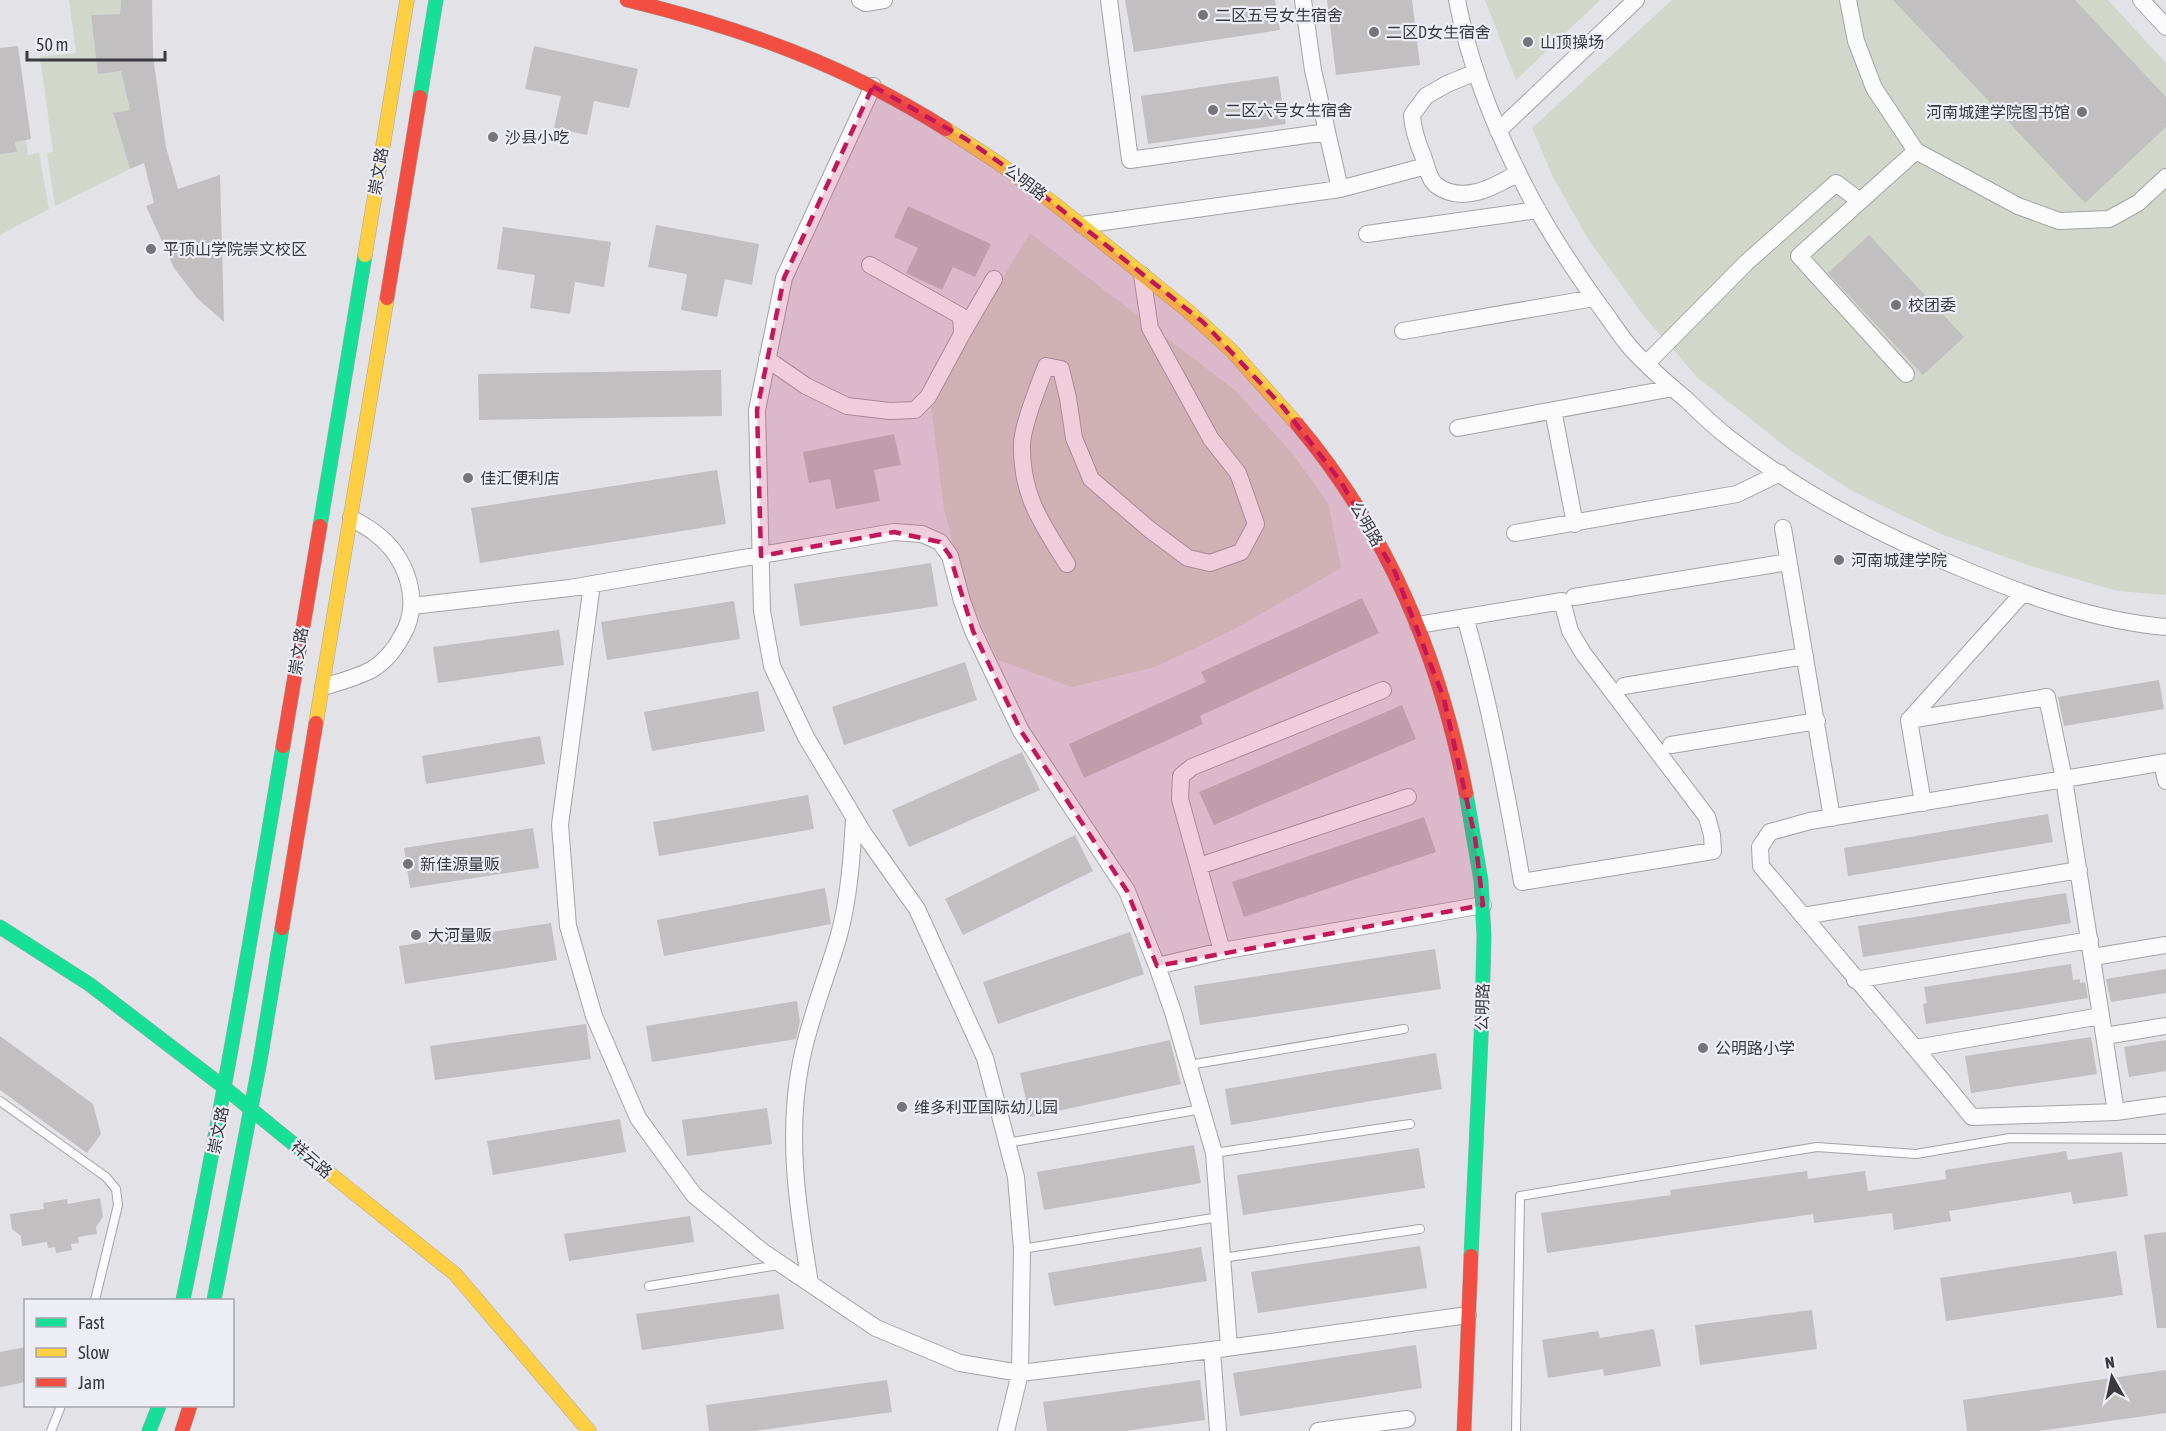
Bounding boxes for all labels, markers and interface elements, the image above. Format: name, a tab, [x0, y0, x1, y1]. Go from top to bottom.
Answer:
place label: 二区五号女生宿舍	[1215, 6, 1343, 24]
marker: 二区五号女生宿舍	[1196, 8, 1210, 22]
place label: 二区D女生宿舍	[1386, 23, 1491, 41]
scale bar	[27, 24, 165, 62]
marker: 二区D女生宿舍	[1367, 25, 1381, 39]
place label: 山顶操场	[1540, 33, 1604, 51]
text: 50 m	[36, 34, 68, 55]
marker: 山顶操场	[1521, 35, 1535, 49]
place label: 二区六号女生宿舍	[1225, 101, 1353, 119]
marker: 二区六号女生宿舍	[1206, 103, 1220, 117]
place label: 河南城建学院图书馆	[1926, 103, 2070, 121]
marker: 河南城建学院图书馆	[2075, 105, 2089, 119]
place label: 沙县小吃	[505, 128, 569, 146]
marker: 沙县小吃	[486, 130, 500, 144]
street label: 崇文路	[365, 146, 391, 196]
street label: 公明路	[1001, 160, 1051, 204]
place label: 平顶山学院崇文校区	[163, 240, 307, 258]
marker: 平顶山学院崇文校区	[144, 242, 158, 256]
place label: 校团委	[1908, 296, 1956, 314]
marker: 校团委	[1889, 298, 1903, 312]
place label: 佳汇便利店	[480, 469, 560, 487]
marker: 佳汇便利店	[461, 471, 475, 485]
street label: 公明路	[1347, 499, 1387, 549]
place label: 河南城建学院	[1851, 551, 1947, 569]
marker: 河南城建学院	[1832, 553, 1846, 567]
street label: 崇文路	[285, 626, 311, 676]
place label: 新佳源量贩	[420, 855, 500, 873]
marker: 新佳源量贩	[401, 857, 415, 871]
place label: 大河量贩	[428, 926, 492, 944]
marker: 大河量贩	[409, 928, 423, 942]
street label: 公明路	[1472, 983, 1492, 1031]
place label: 公明路小学	[1715, 1039, 1795, 1057]
marker: 公明路小学	[1696, 1041, 1710, 1055]
place label: 维多利亚国际幼儿园	[914, 1098, 1058, 1116]
marker: 维多利亚国际幼儿园	[895, 1100, 909, 1114]
street label: 崇文路	[205, 1105, 231, 1155]
street label: 祥云路	[288, 1136, 336, 1182]
legend	[24, 1299, 234, 1407]
text: Fast	[78, 1312, 105, 1333]
text: Slow	[78, 1342, 109, 1363]
north arrow	[2082, 1347, 2142, 1407]
text: N	[2104, 1353, 2116, 1372]
text: Jam	[78, 1372, 105, 1393]

